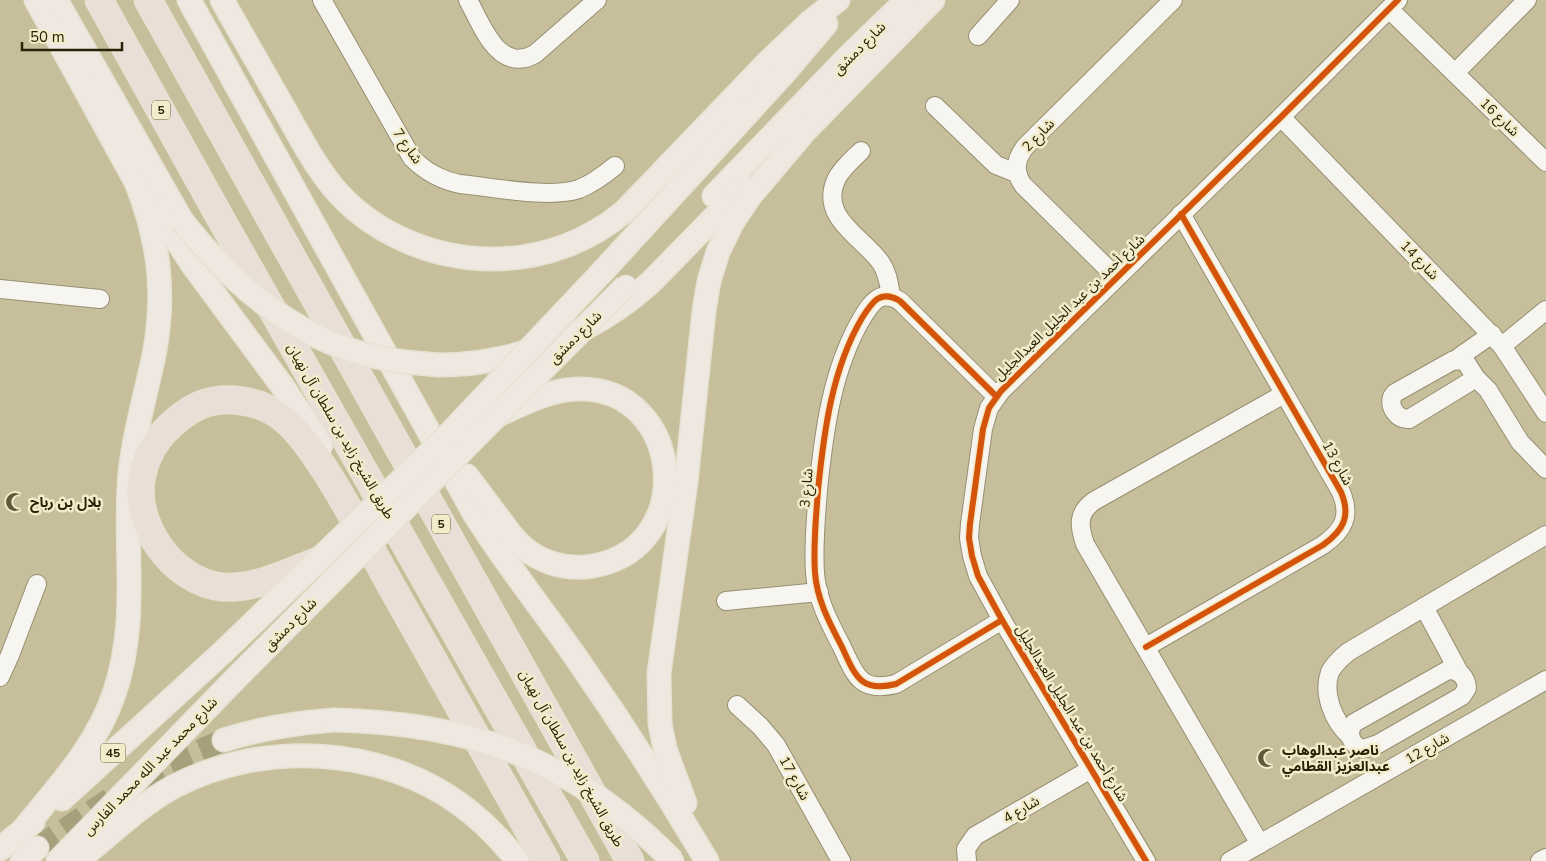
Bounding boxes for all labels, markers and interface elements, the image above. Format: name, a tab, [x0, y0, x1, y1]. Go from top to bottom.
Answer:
street label: شارع دمشق	[829, 18, 891, 80]
scale bar	[22, 20, 122, 52]
text: 50 m	[30, 27, 65, 47]
street label: شارع 16	[1475, 94, 1523, 141]
road number: 5	[152, 100, 170, 120]
street label: شارع 2	[1018, 115, 1060, 157]
street label: شارع 7	[388, 125, 427, 168]
street label: شارع أحمد بن عبد الجليل العبدالجليل	[990, 230, 1150, 385]
street label: شارع 14	[1396, 237, 1443, 285]
street label: شارع دمشق	[545, 307, 607, 369]
street label: طريق الشيخ زايد بن سلطان آل نهيان	[281, 340, 399, 523]
street label: شارع 13	[1317, 438, 1357, 489]
street label: شارع 3	[795, 468, 819, 509]
mosque icon: بلال بن رباح	[4, 491, 26, 513]
place label: بلال بن رباح	[30, 493, 101, 513]
road number: 5	[432, 514, 450, 534]
street label: شارع دمشق	[260, 594, 322, 656]
street label: شارع أحمد بن عبد الجليل العبدالجليل	[1010, 621, 1132, 806]
street label: طريق الشيخ زايد بن سلطان آل نهيان	[514, 666, 628, 851]
street label: شارع محمد عبد الله محمد الفارس	[79, 693, 222, 840]
street label: شارع 12	[1402, 728, 1453, 769]
place label: ناصر عبدالوهاب عبدالعزيز القطامي	[1282, 741, 1390, 777]
road number: 45	[100, 744, 126, 762]
mosque icon: ناصر عبدالوهاب عبدالعزيز القطامي	[1256, 747, 1278, 769]
street label: شارع 17	[774, 753, 814, 804]
street label: شارع 4	[999, 791, 1044, 828]

